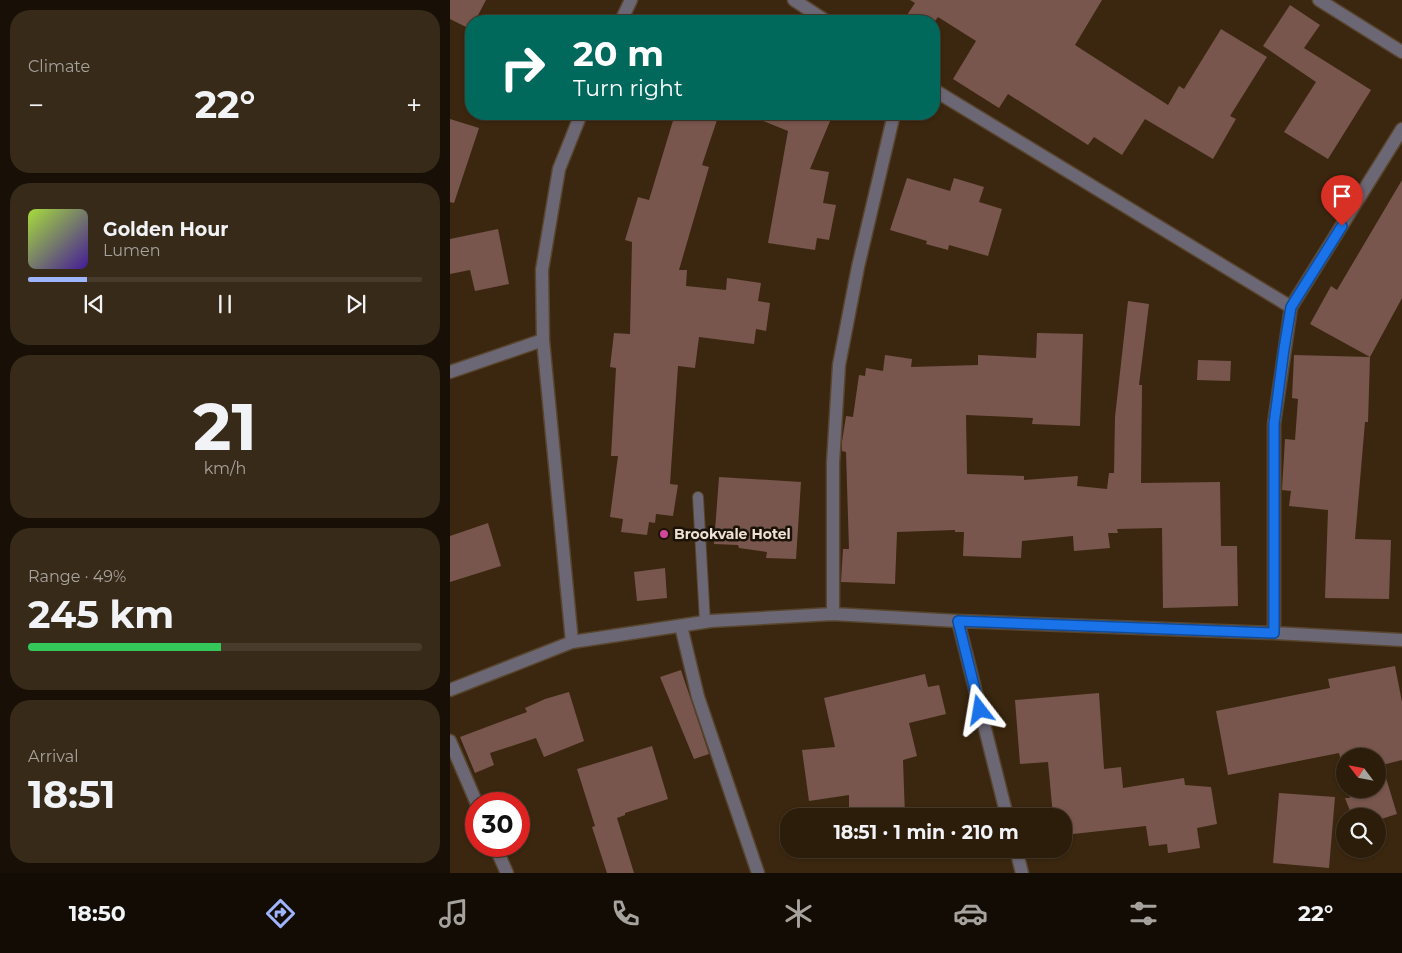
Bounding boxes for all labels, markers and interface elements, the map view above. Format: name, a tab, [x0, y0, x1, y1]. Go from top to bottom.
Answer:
text: 20 m	[573, 32, 664, 75]
icon: right	[490, 35, 555, 100]
text: Climate	[28, 57, 90, 76]
text: Turn right	[573, 75, 683, 102]
text: 22°	[195, 81, 255, 128]
text: −	[28, 88, 44, 122]
text: +	[406, 88, 422, 122]
pin	[1321, 175, 1363, 226]
icon: arrive	[1328, 182, 1356, 210]
text: Golden Hour	[103, 218, 229, 241]
text: Lumen	[103, 241, 161, 260]
icon: previous	[80, 290, 108, 318]
icon: pause	[211, 290, 239, 318]
icon: next	[342, 290, 370, 318]
text: 21	[193, 387, 257, 466]
text: km/h	[204, 459, 246, 478]
place label: Brookvale Hotel	[674, 525, 791, 543]
marker: Brookvale Hotel	[658, 528, 670, 540]
text: Range · 49%	[28, 567, 126, 586]
text: 245 km	[28, 591, 174, 638]
position arrow	[953, 683, 1005, 735]
text: Arrival	[28, 747, 78, 766]
north arrow	[1336, 748, 1386, 798]
map controls	[1336, 748, 1386, 858]
text: 18:51	[28, 771, 115, 818]
speed limit sign: 30	[465, 792, 530, 857]
button: search	[1336, 808, 1386, 858]
text: 18:51 · 1 min · 210 m	[833, 821, 1019, 844]
icon: directions	[263, 896, 298, 931]
icon: music	[436, 896, 471, 931]
icon: phone	[608, 896, 643, 931]
icon: climate	[781, 896, 816, 931]
icon: car	[953, 896, 988, 931]
icon: filters	[1126, 896, 1161, 931]
text: 18:50	[69, 900, 126, 927]
text: 22°	[1298, 900, 1333, 927]

